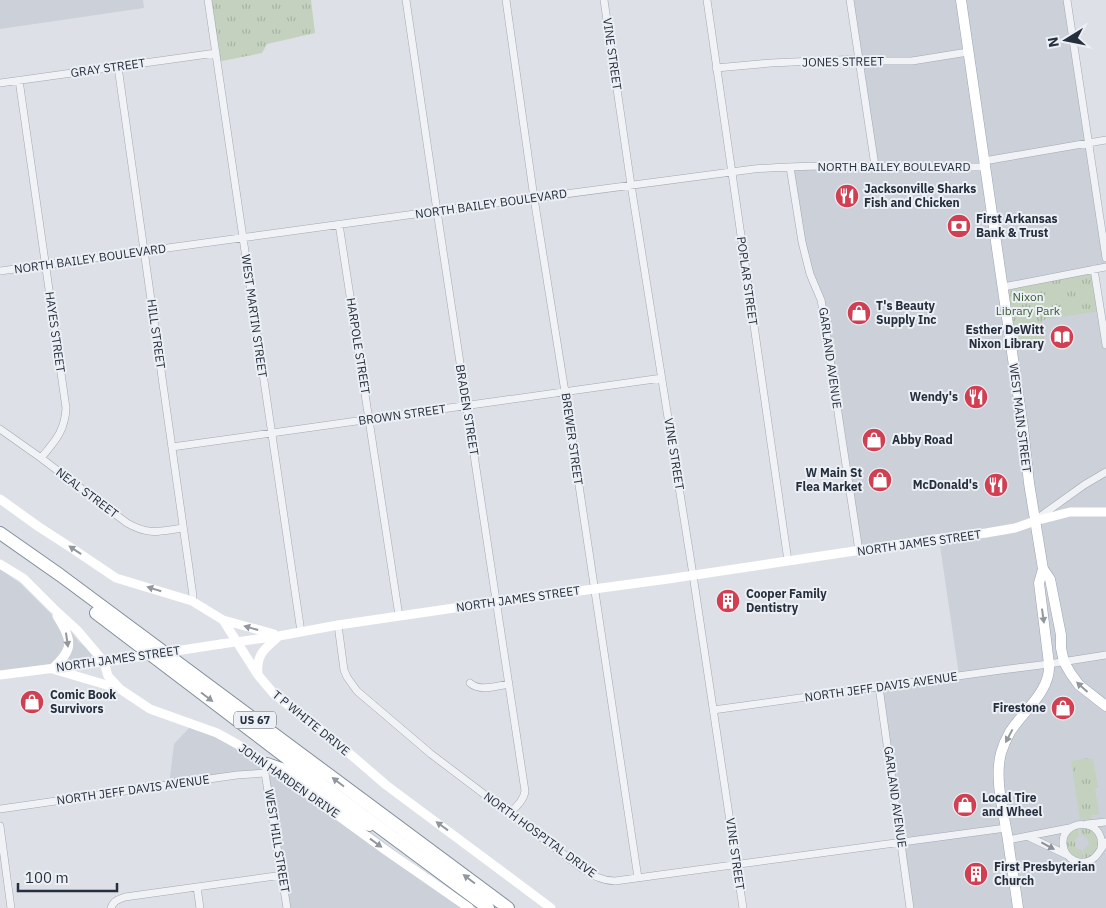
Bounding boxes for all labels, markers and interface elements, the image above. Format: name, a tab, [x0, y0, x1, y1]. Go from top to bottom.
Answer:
north arrow	[1041, 15, 1091, 65]
street label: VINE STREET	[600, 17, 625, 91]
text: N	[1043, 36, 1063, 49]
street label: JONES STREET	[802, 53, 884, 70]
street label: GRAY STREET	[70, 55, 146, 80]
street label: NORTH BAILEY BOULEVARD	[817, 159, 971, 174]
place label: Jacksonville Sharks Fish and Chicken	[864, 181, 976, 210]
restaurant icon: Jacksonville Sharks Fish and Chicken	[834, 183, 860, 209]
street label: NORTH BAILEY BOULEVARD	[414, 185, 568, 222]
place label: First Arkansas Bank & Trust	[976, 211, 1058, 240]
bank icon: First Arkansas Bank & Trust	[946, 213, 972, 239]
street label: POPLAR STREET	[734, 235, 761, 327]
street label: NORTH BAILEY BOULEVARD	[13, 240, 167, 277]
street label: WEST MARTIN STREET	[238, 253, 271, 379]
park label: Nixon Library Park	[996, 289, 1061, 318]
street label: HAYES STREET	[42, 290, 69, 374]
street label: HARPOLE STREET	[343, 297, 374, 395]
street label: HILL STREET	[144, 298, 169, 370]
place label: T's Beauty Supply Inc	[876, 298, 937, 327]
shop icon: T's Beauty Supply Inc	[846, 300, 872, 326]
street label: GARLAND AVENUE	[816, 306, 845, 410]
place label: Esther DeWitt Nixon Library	[965, 322, 1045, 351]
library icon: Esther DeWitt Nixon Library	[1049, 324, 1075, 350]
street label: WEST MAIN STREET	[1006, 362, 1035, 474]
street label: BRADEN STREET	[453, 363, 482, 457]
restaurant icon: Wendy's	[963, 384, 989, 410]
place label: Wendy's	[910, 389, 958, 404]
street label: BREWER STREET	[559, 392, 586, 486]
street label: BROWN STREET	[357, 401, 447, 428]
street label: VINE STREET	[661, 417, 688, 491]
shop icon: Abby Road	[861, 427, 887, 453]
place label: Abby Road	[892, 432, 953, 447]
street label: NEAL STREET	[53, 464, 122, 521]
place label: W Main St Flea Market	[795, 465, 862, 494]
shop icon: W Main St Flea Market	[867, 467, 893, 493]
restaurant icon: McDonald's	[983, 472, 1009, 498]
place label: McDonald's	[913, 477, 978, 492]
street label: NORTH JAMES STREET	[856, 526, 982, 559]
one-way arrow	[69, 545, 82, 555]
street label: NORTH JAMES STREET	[455, 582, 581, 615]
one-way arrow	[146, 585, 161, 593]
place label: Cooper Family Dentistry	[746, 586, 827, 615]
building icon: Cooper Family Dentistry	[715, 588, 741, 614]
one-way arrow	[1039, 609, 1047, 625]
one-way arrow	[244, 624, 259, 632]
one-way arrow	[63, 632, 71, 648]
street label: NORTH JAMES STREET	[55, 642, 181, 675]
street label: NORTH JEFF DAVIS AVENUE	[804, 668, 958, 705]
one-way arrow	[1075, 681, 1088, 692]
place label: Comic Book Survivors	[50, 687, 116, 716]
street label: T P WHITE DRIVE	[270, 687, 353, 758]
shop icon: Comic Book Survivors	[19, 689, 45, 715]
one-way arrow	[200, 692, 214, 702]
shop icon: Firestone	[1050, 695, 1076, 721]
place label: Firestone	[993, 700, 1046, 715]
road number: US 67	[234, 712, 276, 728]
one-way arrow	[1005, 728, 1013, 743]
street label: JOHN HARDEN DRIVE	[236, 740, 343, 821]
street label: GARLAND AVENUE	[881, 745, 910, 849]
street label: NORTH JEFF DAVIS AVENUE	[56, 771, 210, 808]
one-way arrow	[331, 777, 345, 787]
street label: WEST HILL STREET	[262, 788, 293, 894]
street label: NORTH HOSPITAL DRIVE	[481, 789, 600, 881]
place label: Local Tire and Wheel	[982, 790, 1042, 819]
shop icon: Local Tire and Wheel	[952, 792, 978, 818]
street label: VINE STREET	[723, 817, 748, 891]
one-way arrow	[436, 821, 449, 832]
one-way arrow	[369, 838, 383, 848]
one-way arrow	[1040, 842, 1055, 850]
place label: First Presbyterian Church	[994, 859, 1095, 888]
scale bar	[18, 860, 116, 892]
building icon: First Presbyterian Church	[963, 861, 989, 887]
text: 100 m	[25, 868, 69, 887]
one-way arrow	[462, 874, 476, 884]

